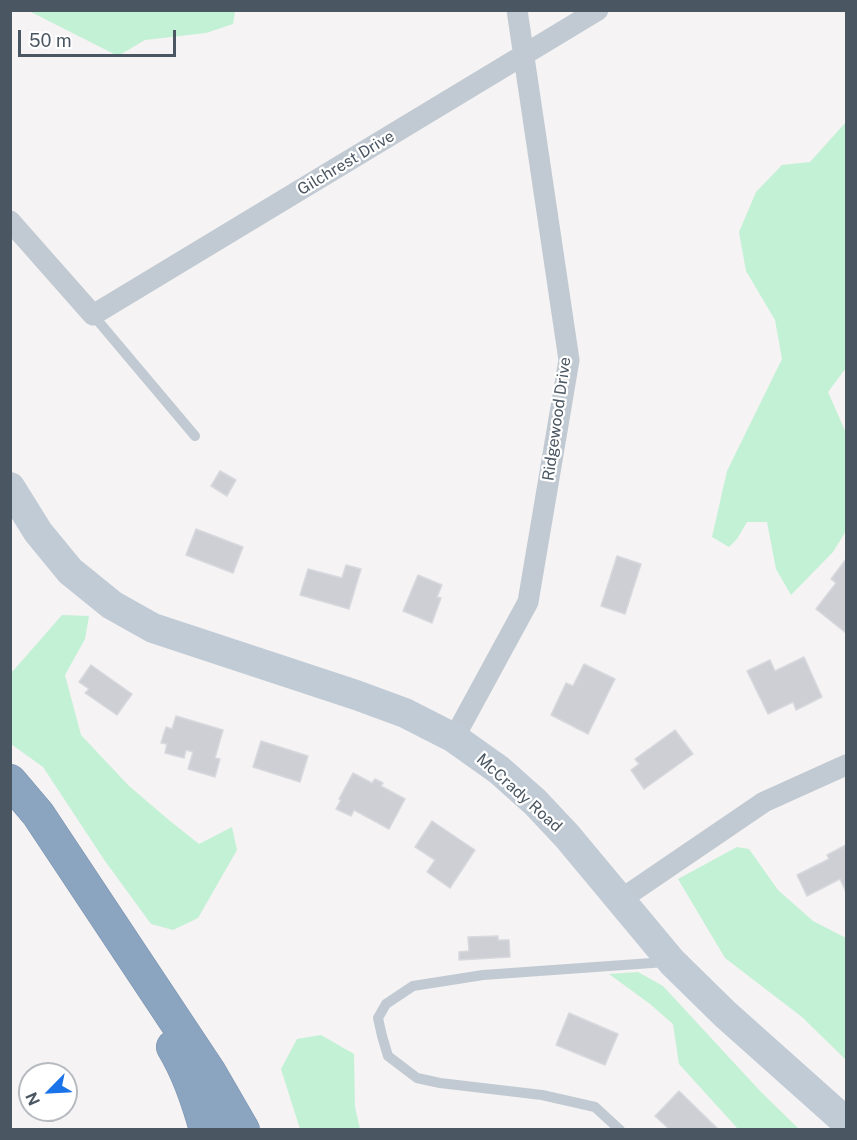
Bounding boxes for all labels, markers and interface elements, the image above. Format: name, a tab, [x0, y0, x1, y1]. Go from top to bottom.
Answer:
scale bar	[21, 18, 178, 56]
text: 50 m	[29, 30, 72, 51]
street label: Gilchrest Drive	[294, 127, 398, 199]
street label: Ridgewood Drive	[539, 356, 575, 482]
street label: McCrady Road	[472, 750, 566, 836]
north arrow	[18, 1062, 78, 1122]
text: N	[22, 1089, 44, 1108]

